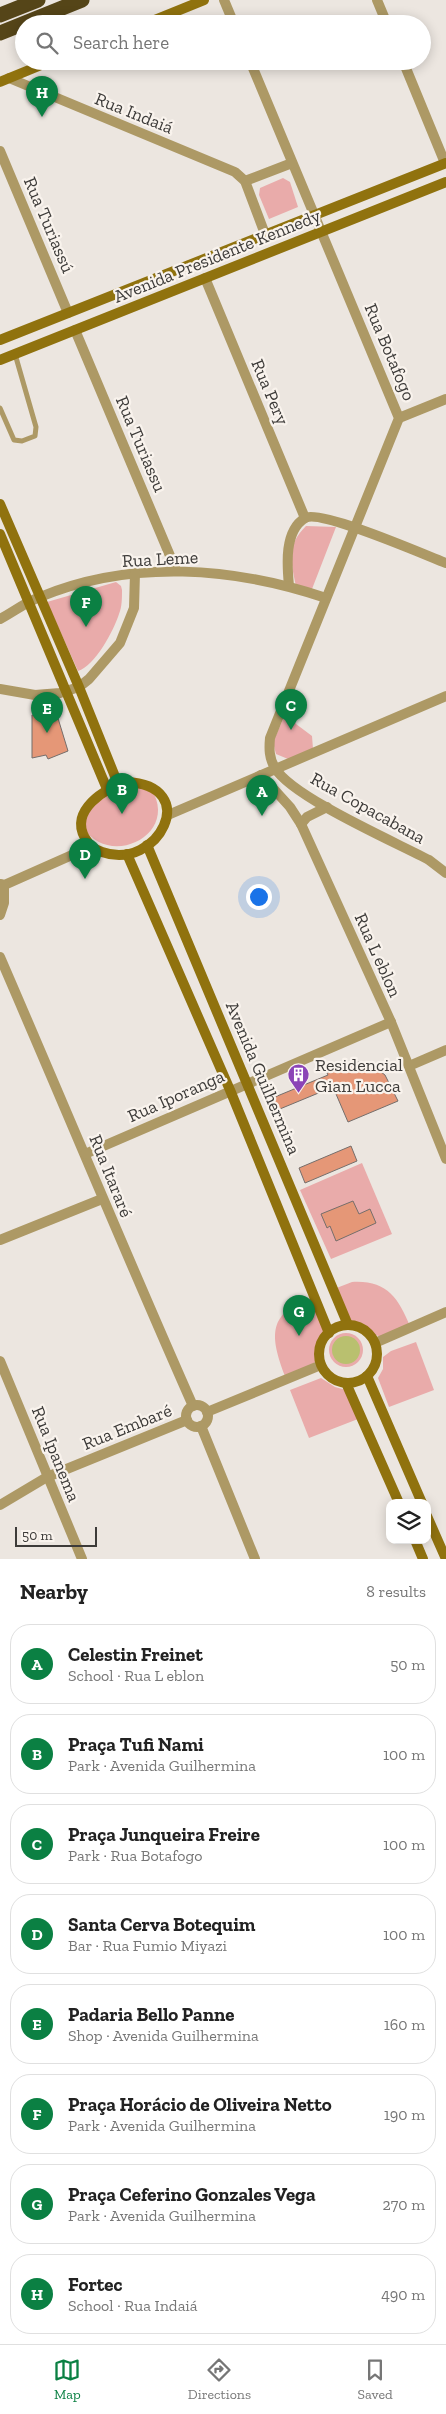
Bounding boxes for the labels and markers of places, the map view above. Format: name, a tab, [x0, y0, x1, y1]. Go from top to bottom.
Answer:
pin: H	[26, 76, 58, 117]
pin: F	[70, 586, 102, 627]
pin: C	[275, 689, 307, 730]
pin: E	[31, 692, 63, 733]
pin: B	[106, 773, 138, 814]
pin: A	[246, 775, 278, 816]
pin: D	[69, 838, 101, 879]
place label: Residencial Gian Lucca	[315, 1054, 403, 1097]
building icon: Residencial Gian Lucca	[287, 1063, 311, 1094]
pin: G	[283, 1295, 315, 1336]

